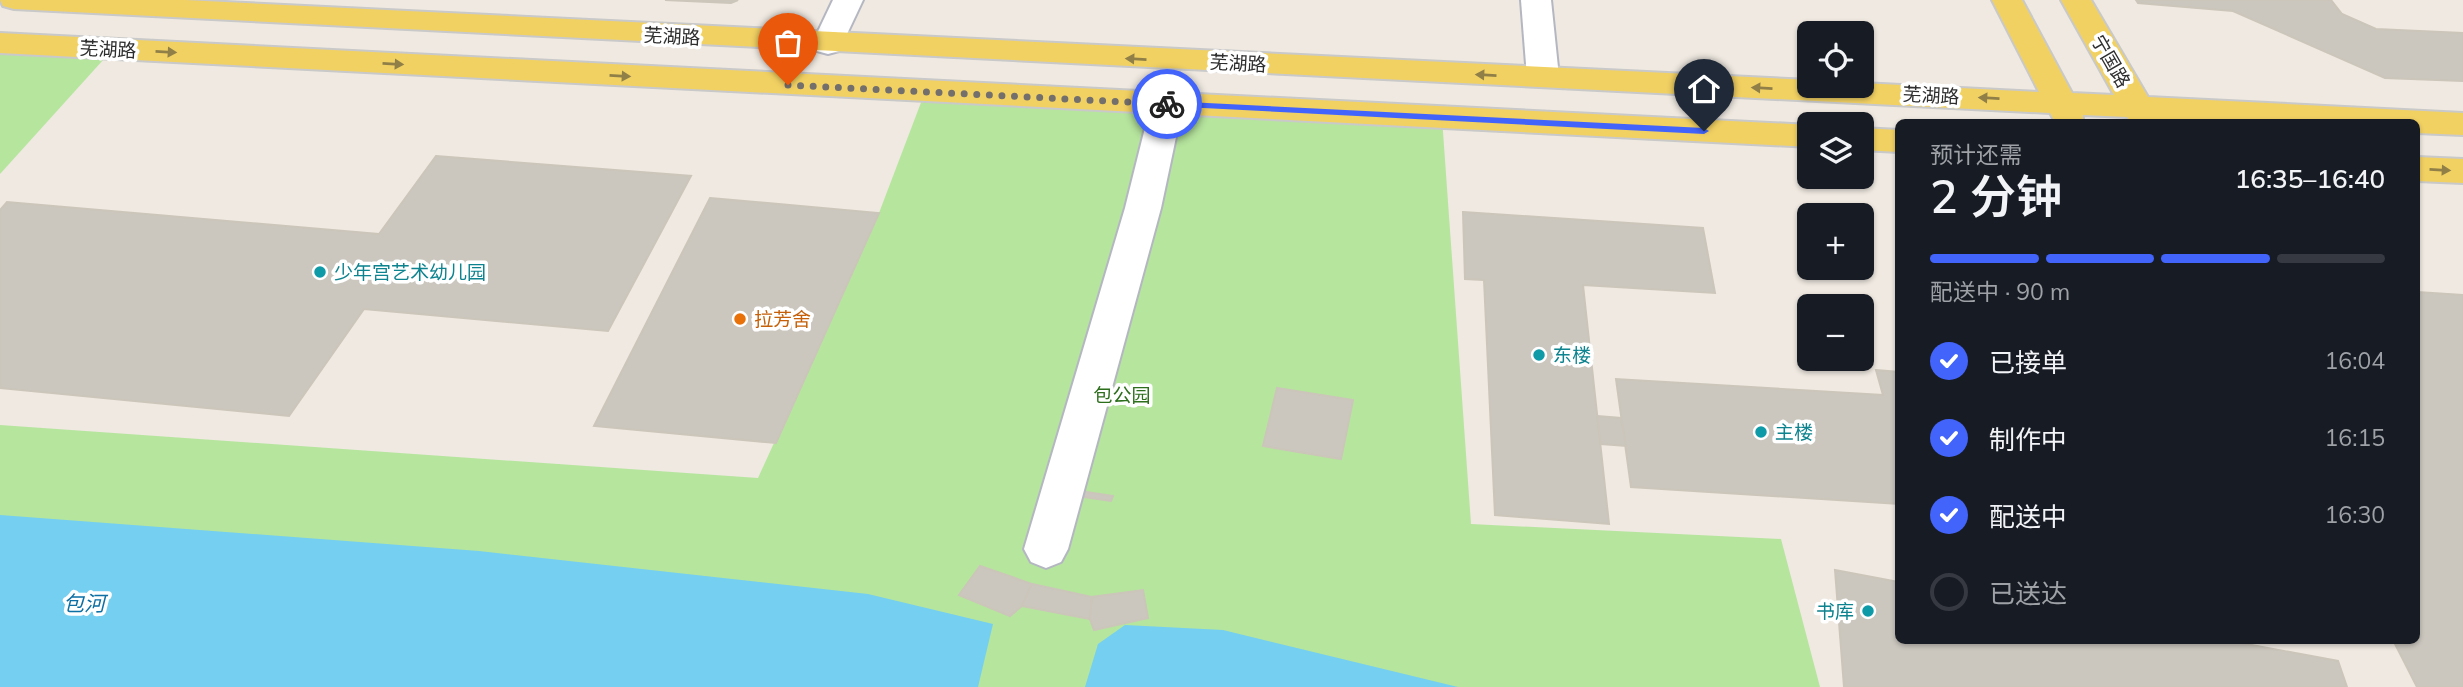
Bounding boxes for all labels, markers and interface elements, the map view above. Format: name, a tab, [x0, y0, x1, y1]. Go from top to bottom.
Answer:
pin	[758, 13, 818, 85]
map controls	[1797, 21, 1874, 371]
button: locate	[1797, 21, 1874, 98]
street label: 芜湖路	[643, 23, 701, 49]
icon: bag	[769, 24, 807, 62]
street label: 宁国路	[2086, 30, 2136, 92]
street label: 芜湖路	[79, 36, 137, 62]
one-way arrow	[155, 46, 177, 57]
street label: 芜湖路	[1209, 50, 1267, 76]
one-way arrow	[1125, 53, 1147, 64]
one-way arrow	[382, 58, 404, 69]
pin	[1674, 59, 1734, 131]
courier	[1132, 69, 1202, 139]
one-way arrow	[1475, 69, 1497, 80]
one-way arrow	[610, 70, 632, 81]
icon: home	[1685, 70, 1723, 108]
one-way arrow	[1751, 82, 1773, 93]
street label: 芜湖路	[1902, 82, 1960, 108]
icon: bike	[1148, 85, 1186, 123]
one-way arrow	[1978, 93, 2000, 104]
button: layers	[1797, 112, 1874, 189]
text: 预计还需	[1930, 140, 2022, 169]
text: 16:35–16:40	[2235, 162, 2385, 195]
one-way arrow	[2429, 165, 2451, 176]
text: 2 分钟	[1930, 167, 2062, 225]
button: +	[1797, 203, 1874, 280]
place label: 少年宫艺术幼儿园	[334, 260, 486, 284]
marker: 少年宫艺术幼儿园	[312, 264, 328, 280]
text: 配送中 · 90 m	[1930, 277, 2070, 306]
button: −	[1797, 294, 1874, 371]
place label: 拉芳舍	[754, 307, 811, 331]
marker: 拉芳舍	[732, 311, 748, 327]
icon: check	[1930, 342, 1968, 380]
place label: 东楼	[1553, 343, 1591, 367]
text: 已接单	[1989, 346, 2067, 379]
text: 16:04	[2325, 346, 2385, 375]
marker: 东楼	[1531, 347, 1547, 363]
park label: 包公园	[1093, 383, 1151, 407]
icon: check	[1930, 419, 1968, 457]
place label: 主楼	[1775, 420, 1813, 444]
text: 制作中	[1989, 423, 2067, 456]
text: 16:15	[2325, 423, 2385, 452]
marker: 主楼	[1753, 424, 1769, 440]
icon: check	[1930, 496, 1968, 534]
text: 配送中	[1989, 500, 2067, 533]
text: 16:30	[2325, 500, 2385, 529]
text: 已送达	[1989, 577, 2067, 610]
water label: 包河	[63, 590, 109, 616]
place label: 书库	[1816, 599, 1854, 623]
marker: 书库	[1860, 603, 1876, 619]

